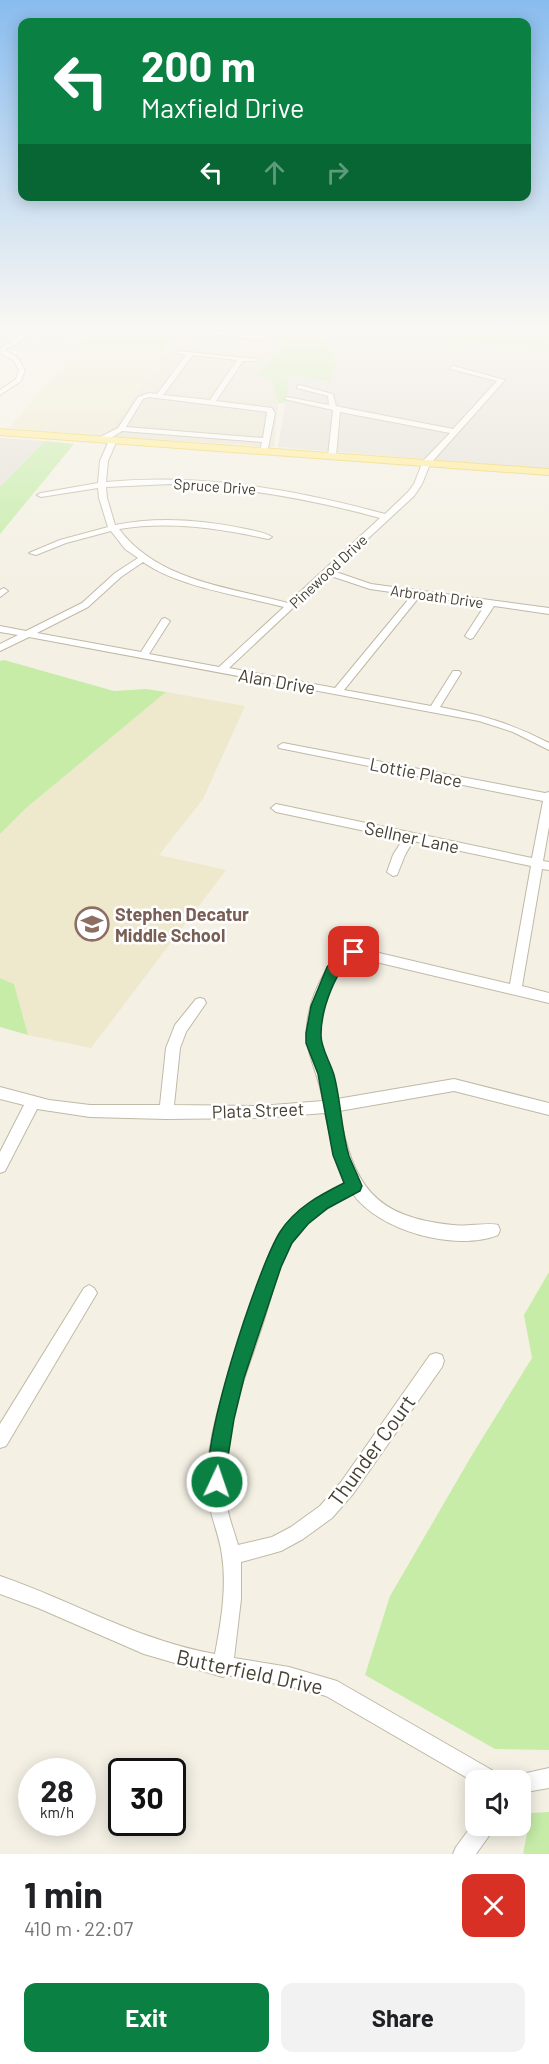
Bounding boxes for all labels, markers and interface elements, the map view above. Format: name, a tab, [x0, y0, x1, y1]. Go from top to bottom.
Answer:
text: 200 m	[141, 40, 256, 90]
icon: left	[42, 42, 120, 120]
text: Maxfield Drive	[141, 91, 304, 123]
icon: left	[195, 156, 228, 189]
icon: ahead	[258, 156, 291, 189]
icon: right	[321, 156, 354, 189]
street label: Spruce Drive	[173, 474, 257, 498]
street label: Pinewood Drive	[285, 530, 371, 612]
street label: Arbroath Drive	[389, 581, 485, 611]
street label: Alan Drive	[237, 663, 317, 699]
street label: Lottie Place	[368, 752, 464, 792]
street label: Sellner Lane	[363, 816, 461, 858]
place label: Stephen Decatur Middle School	[115, 903, 249, 946]
school or university icon: Stephen Decatur Middle School	[74, 906, 110, 942]
pin	[328, 926, 379, 977]
icon: arrive	[337, 935, 370, 968]
street label: Plata Street	[211, 1097, 305, 1123]
street label: Thunder Court	[322, 1390, 420, 1510]
position arrow	[185, 1450, 249, 1514]
street label: Butterfield Drive	[174, 1643, 326, 1699]
speed limit sign: 30	[108, 1758, 186, 1836]
map controls	[465, 1770, 531, 1836]
button: sound	[465, 1770, 531, 1836]
text: 28	[40, 1772, 74, 1808]
text: km/h	[40, 1803, 74, 1821]
text: 1 min	[24, 1872, 103, 1915]
button: close	[462, 1874, 525, 1937]
text: 410 m · 22:07	[24, 1916, 133, 1940]
button: Exit	[24, 1983, 269, 2052]
button: Share	[281, 1983, 525, 2052]

